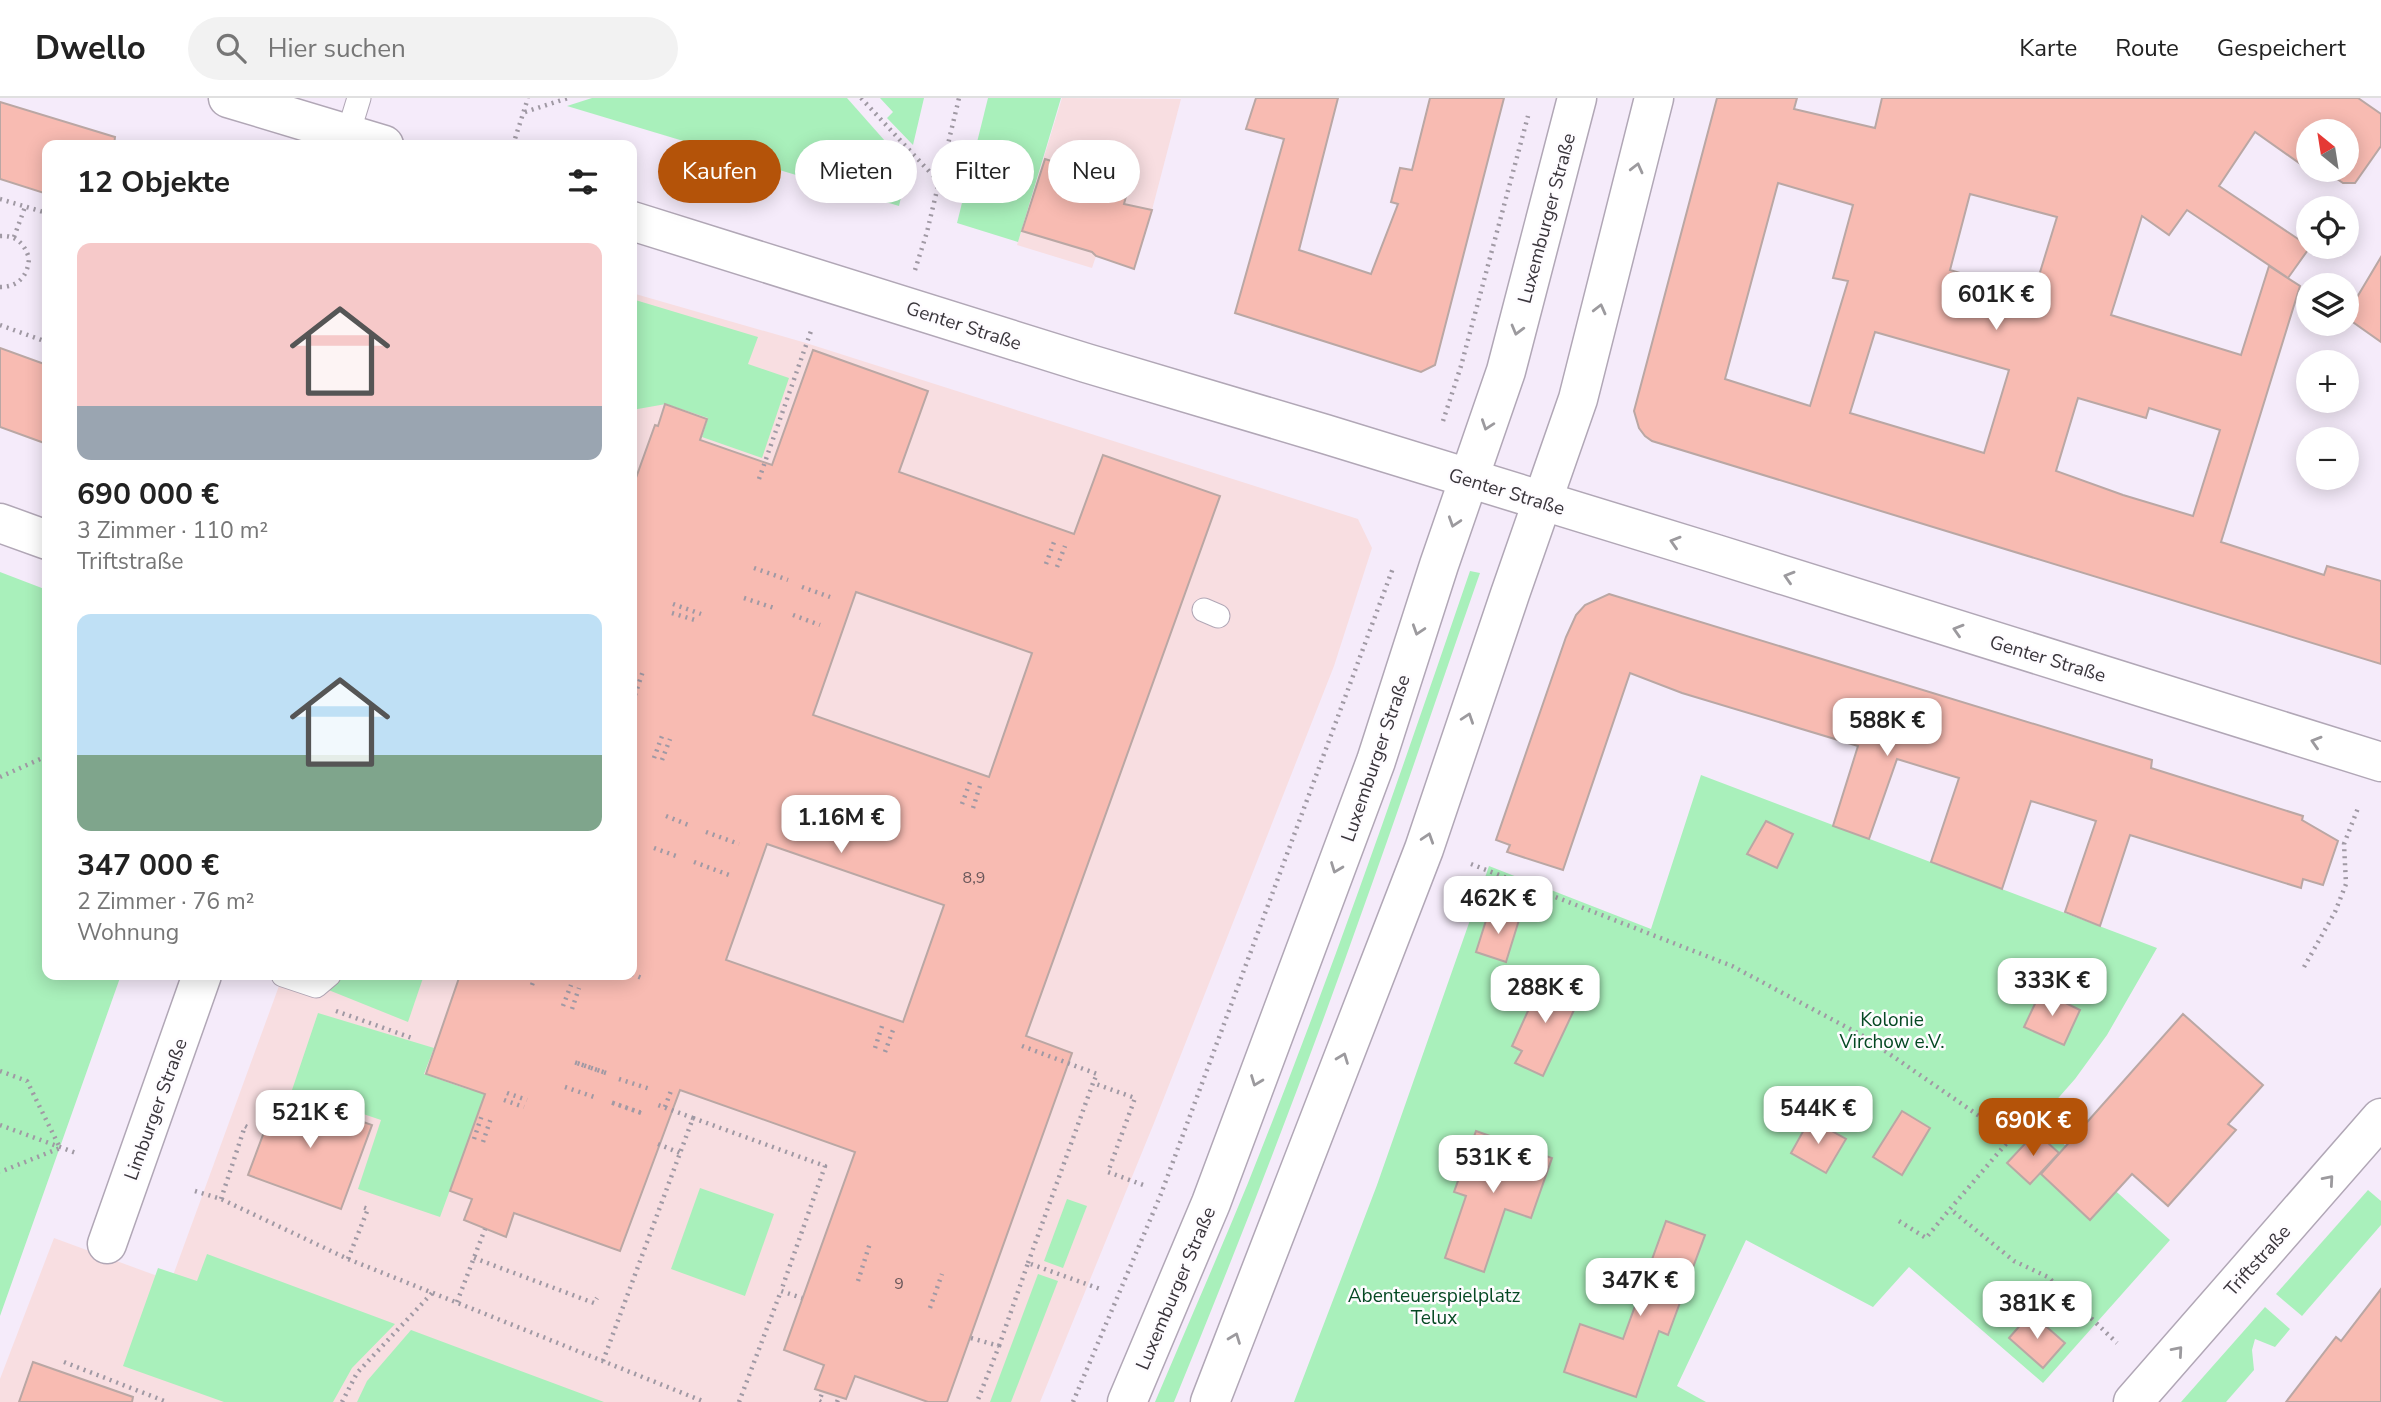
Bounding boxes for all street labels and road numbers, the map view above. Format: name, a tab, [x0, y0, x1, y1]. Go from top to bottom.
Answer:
street label: Luxemburger Straße	[1512, 130, 1582, 306]
street label: Genter Straße	[903, 295, 1025, 357]
street label: Genter Straße	[1446, 462, 1568, 522]
street label: Genter Straße	[1987, 629, 2109, 689]
street label: Luxemburger Straße	[1335, 671, 1417, 845]
street label: Limburger Straße	[118, 1035, 194, 1184]
street label: Luxemburger Straße	[1130, 1203, 1222, 1374]
street label: Triftstraße	[2219, 1219, 2297, 1302]

